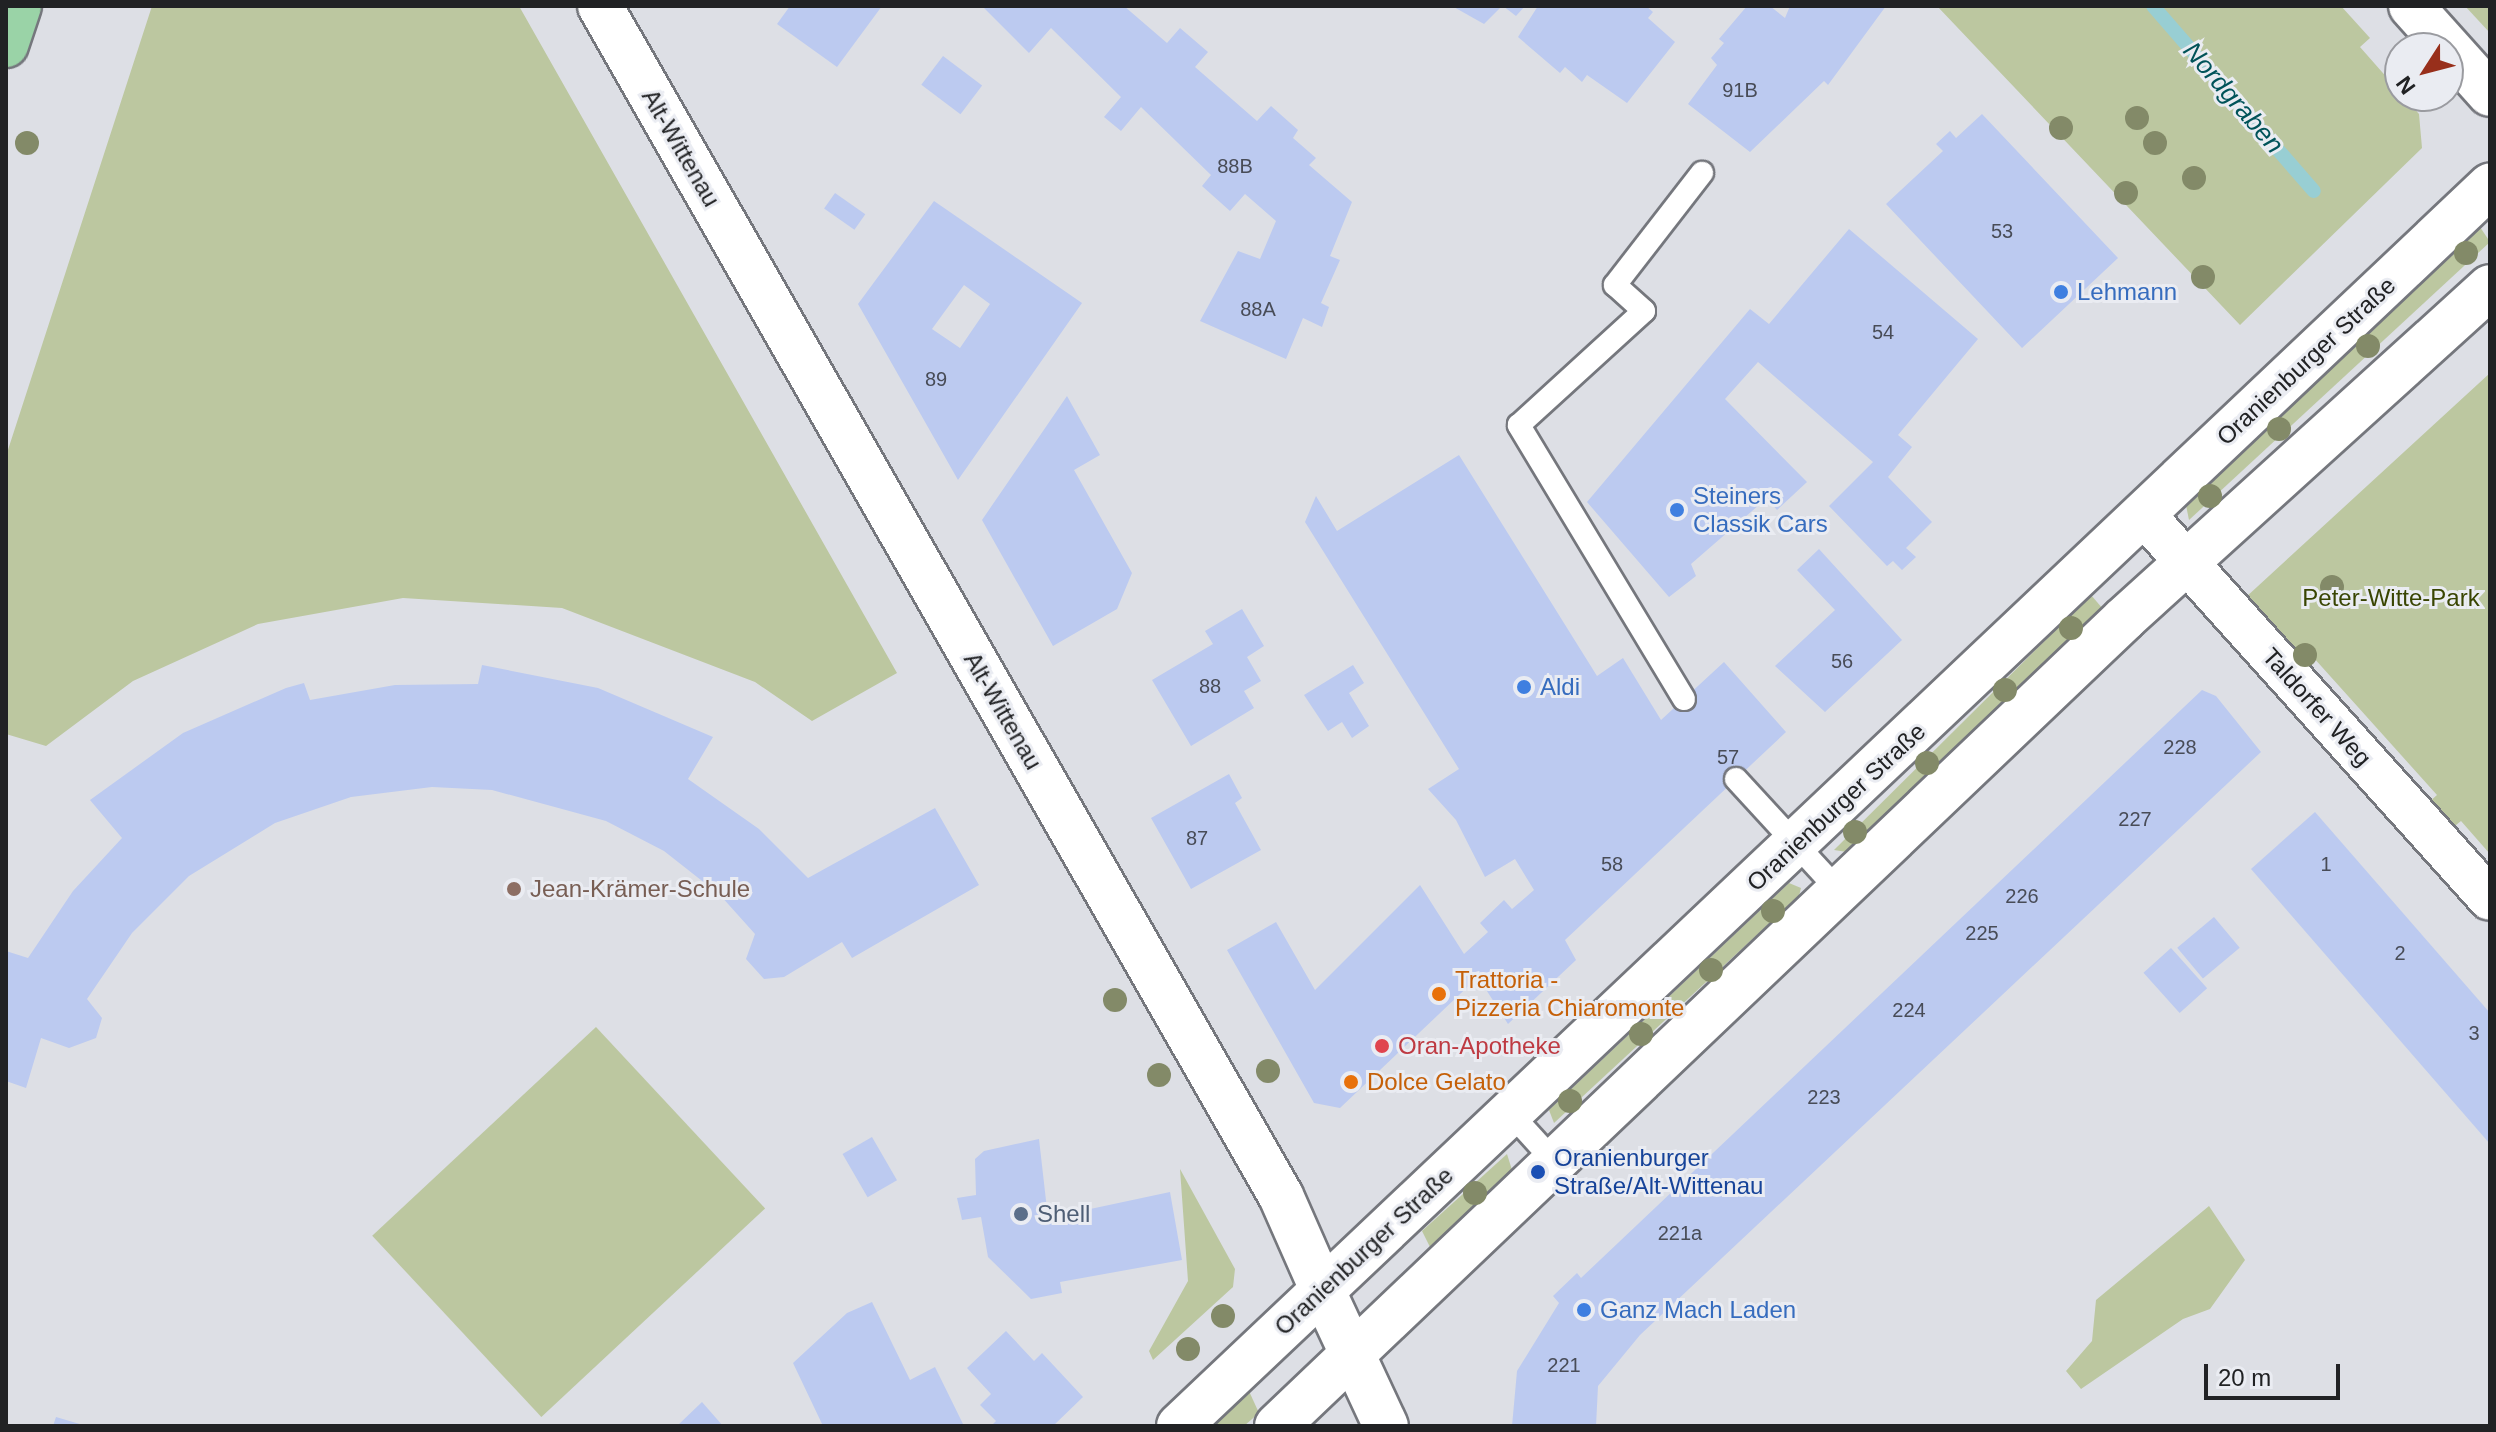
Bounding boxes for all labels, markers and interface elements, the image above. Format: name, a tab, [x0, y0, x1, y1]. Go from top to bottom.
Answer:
north arrow	[2384, 32, 2464, 112]
water label: Nordgraben	[2176, 36, 2290, 160]
text: N	[2391, 71, 2421, 99]
house number: 91B	[1722, 78, 1758, 102]
street label: Alt-Wittenau	[636, 84, 726, 212]
house number: 88B	[1217, 154, 1253, 178]
house number: 53	[1991, 219, 2013, 243]
street label: Oranienburger Straße	[2211, 271, 2401, 451]
place label: Lehmann	[2077, 278, 2177, 306]
marker: Lehmann	[2052, 283, 2070, 301]
house number: 88A	[1240, 297, 1276, 321]
house number: 54	[1872, 320, 1894, 344]
house number: 89	[925, 367, 947, 391]
place label: Steiners Classik Cars	[1693, 482, 1828, 538]
marker: Steiners Classik Cars	[1668, 501, 1686, 519]
park label: Peter-Witte-Park	[2302, 584, 2480, 612]
street label: Taldorfer Weg	[2256, 642, 2378, 772]
street label: Alt-Wittenau	[958, 647, 1048, 775]
house number: 56	[1831, 649, 1853, 673]
place label: Aldi	[1540, 673, 1580, 701]
house number: 88	[1199, 674, 1221, 698]
marker: Aldi	[1515, 678, 1533, 696]
street label: Oranienburger Straße	[1741, 717, 1931, 897]
house number: 228	[2163, 735, 2197, 759]
house number: 57	[1717, 745, 1739, 769]
house number: 227	[2118, 807, 2152, 831]
house number: 87	[1186, 826, 1208, 850]
house number: 58	[1601, 852, 1623, 876]
house number: 1	[2320, 852, 2332, 876]
place label: Jean-Krämer-Schule	[530, 875, 750, 903]
marker: Jean-Krämer-Schule	[505, 880, 523, 898]
house number: 226	[2005, 884, 2039, 908]
house number: 225	[1965, 921, 1999, 945]
house number: 2	[2394, 941, 2406, 965]
place label: Trattoria - Pizzeria Chiaromonte	[1455, 966, 1684, 1022]
marker: Trattoria - Pizzeria Chiaromonte	[1430, 985, 1448, 1003]
house number: 224	[1892, 998, 1926, 1022]
house number: 3	[2468, 1021, 2480, 1045]
place label: Oran-Apotheke	[1398, 1032, 1561, 1060]
marker: Oran-Apotheke	[1373, 1037, 1391, 1055]
place label: Dolce Gelato	[1367, 1068, 1506, 1096]
marker: Dolce Gelato	[1342, 1073, 1360, 1091]
house number: 223	[1807, 1085, 1841, 1109]
place label: Oranienburger Straße/Alt-Wittenau	[1554, 1144, 1763, 1200]
street label: Oranienburger Straße	[1269, 1161, 1459, 1341]
marker: Oranienburger Straße/Alt-Wittenau	[1529, 1163, 1547, 1181]
place label: Shell	[1037, 1200, 1090, 1228]
marker: Shell	[1012, 1205, 1030, 1223]
house number: 221a	[1658, 1221, 1702, 1245]
place label: Ganz Mach Laden	[1600, 1296, 1796, 1324]
marker: Ganz Mach Laden	[1575, 1301, 1593, 1319]
scale bar	[2208, 1348, 2344, 1398]
house number: 221	[1547, 1353, 1581, 1377]
text: 20 m	[2218, 1364, 2271, 1391]

